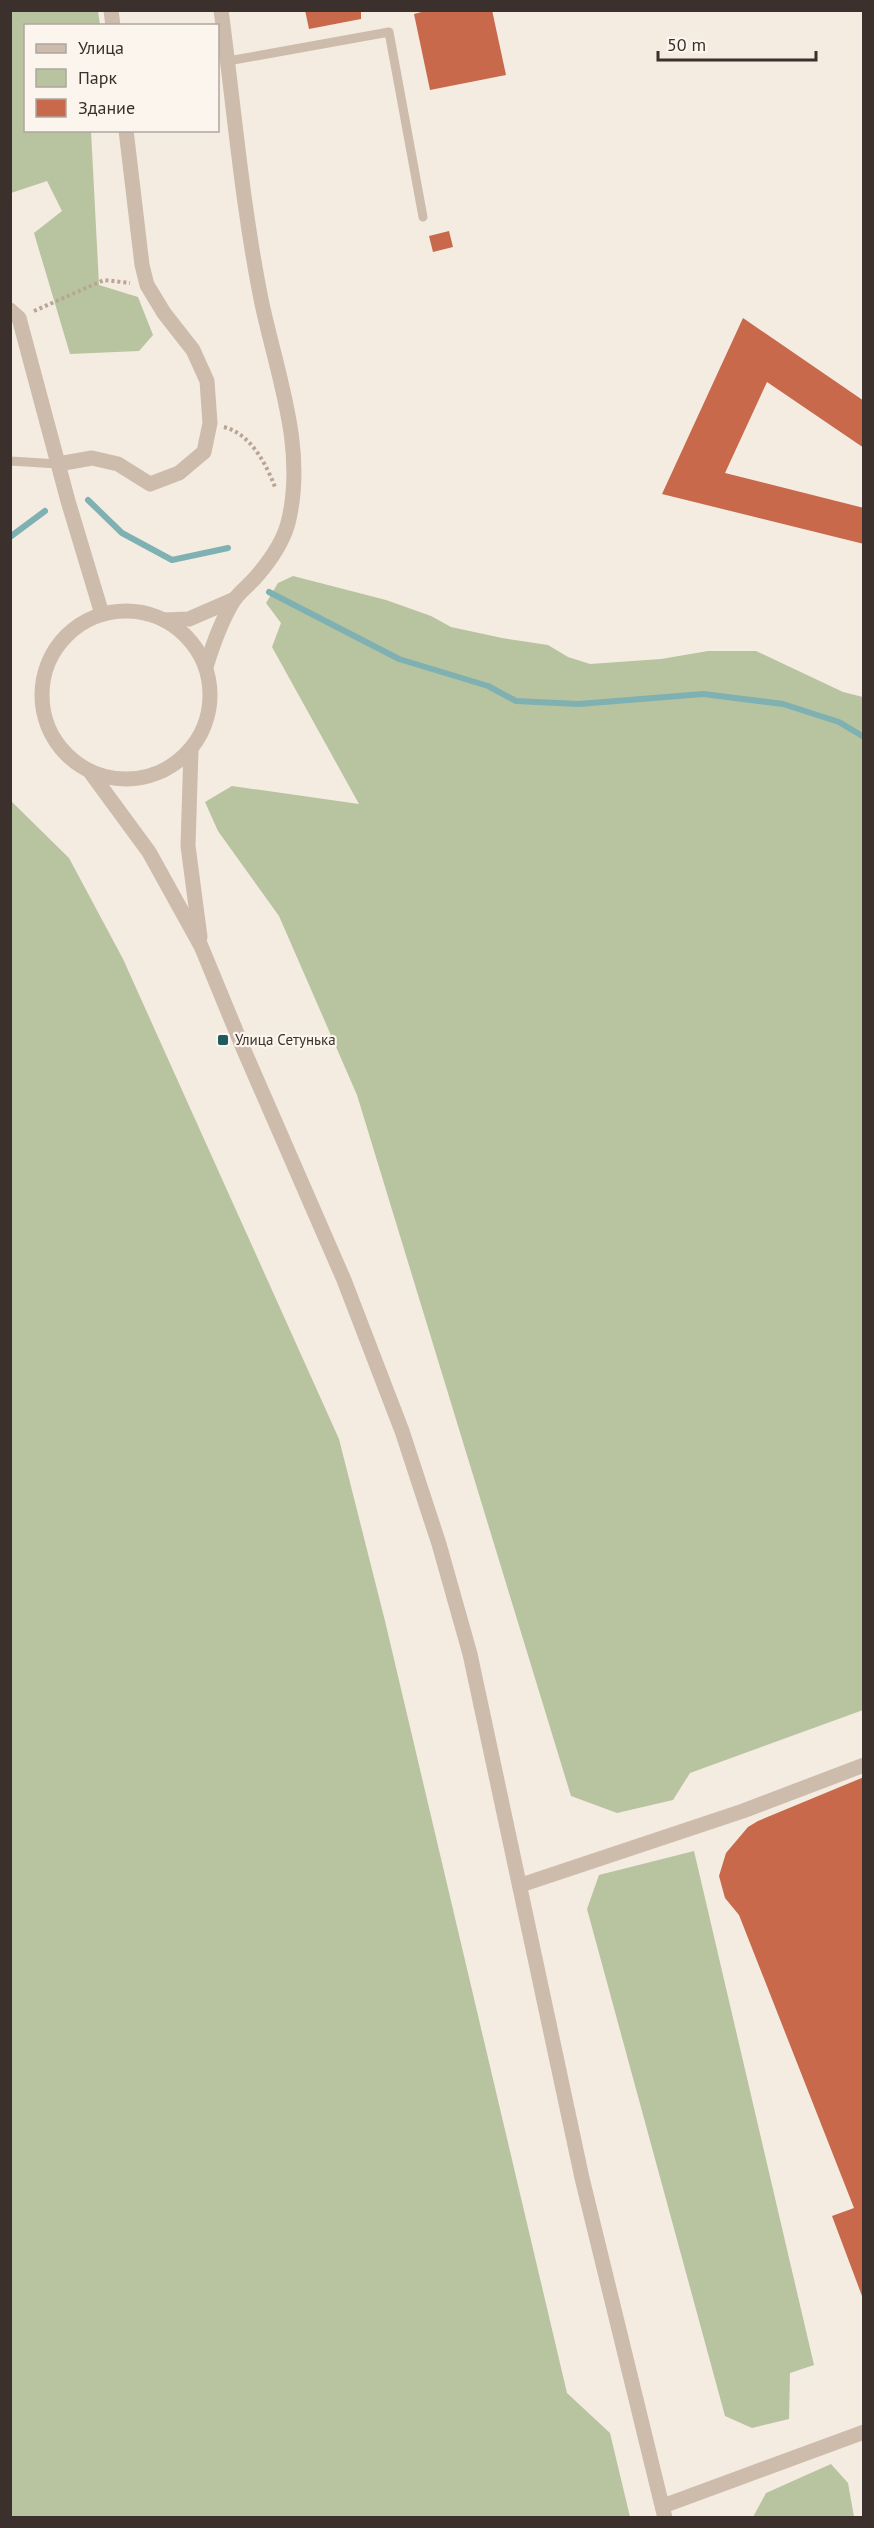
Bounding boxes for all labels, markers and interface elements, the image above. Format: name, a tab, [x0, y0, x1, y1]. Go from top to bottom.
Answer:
legend	[24, 24, 219, 132]
scale bar	[658, 24, 816, 62]
text: 50 m	[667, 33, 706, 56]
text: Улица	[78, 36, 124, 59]
text: Парк	[78, 66, 118, 89]
text: Здание	[78, 96, 135, 119]
place label: Улица Сетунька	[235, 1030, 336, 1049]
marker: Улица Сетунька	[216, 1033, 230, 1047]

